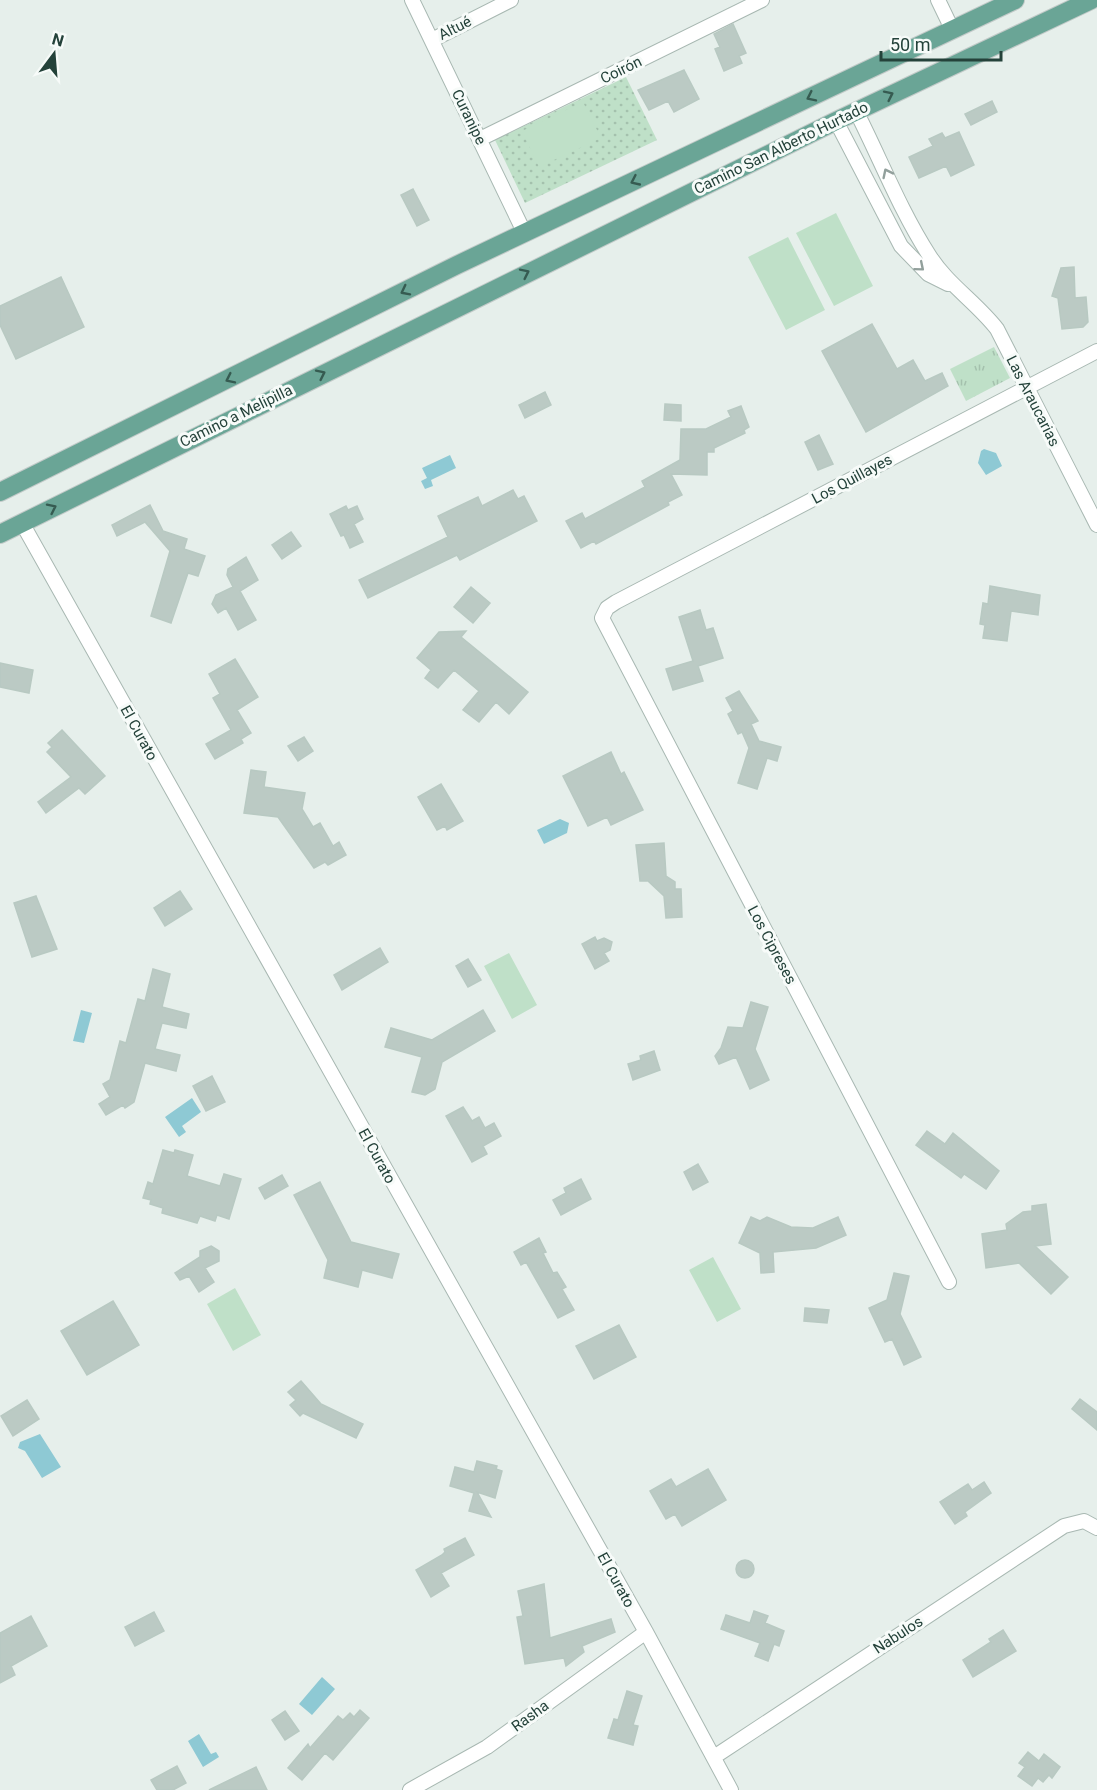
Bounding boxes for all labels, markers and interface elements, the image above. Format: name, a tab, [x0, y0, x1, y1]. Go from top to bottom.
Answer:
street label: Altué	[436, 12, 475, 44]
north arrow	[24, 24, 84, 84]
scale bar	[881, 24, 1001, 62]
text: N	[50, 29, 66, 51]
text: 50 m	[890, 34, 930, 55]
street label: Coirón	[597, 52, 645, 88]
street label: Curanipe	[448, 86, 490, 148]
one-way arrow	[806, 90, 817, 102]
one-way arrow	[882, 91, 893, 103]
street label: Camino San Alberto Hurtado	[691, 98, 871, 198]
one-way arrow	[883, 168, 895, 179]
one-way arrow	[630, 174, 641, 186]
one-way arrow	[913, 259, 924, 270]
one-way arrow	[519, 269, 530, 281]
one-way arrow	[400, 284, 411, 296]
street label: Las Araucarias	[1002, 353, 1064, 449]
one-way arrow	[315, 370, 326, 382]
one-way arrow	[226, 372, 237, 383]
street label: Camino a Melipilla	[177, 381, 295, 451]
street label: Los Quillayes	[809, 450, 895, 508]
one-way arrow	[46, 503, 57, 515]
street label: El Curato	[117, 702, 161, 764]
street label: Los Cipreses	[744, 903, 800, 987]
street label: El Curato	[355, 1125, 399, 1187]
street label: El Curato	[594, 1549, 638, 1611]
street label: Nabulos	[870, 1612, 926, 1658]
street label: Rasha	[508, 1696, 552, 1736]

